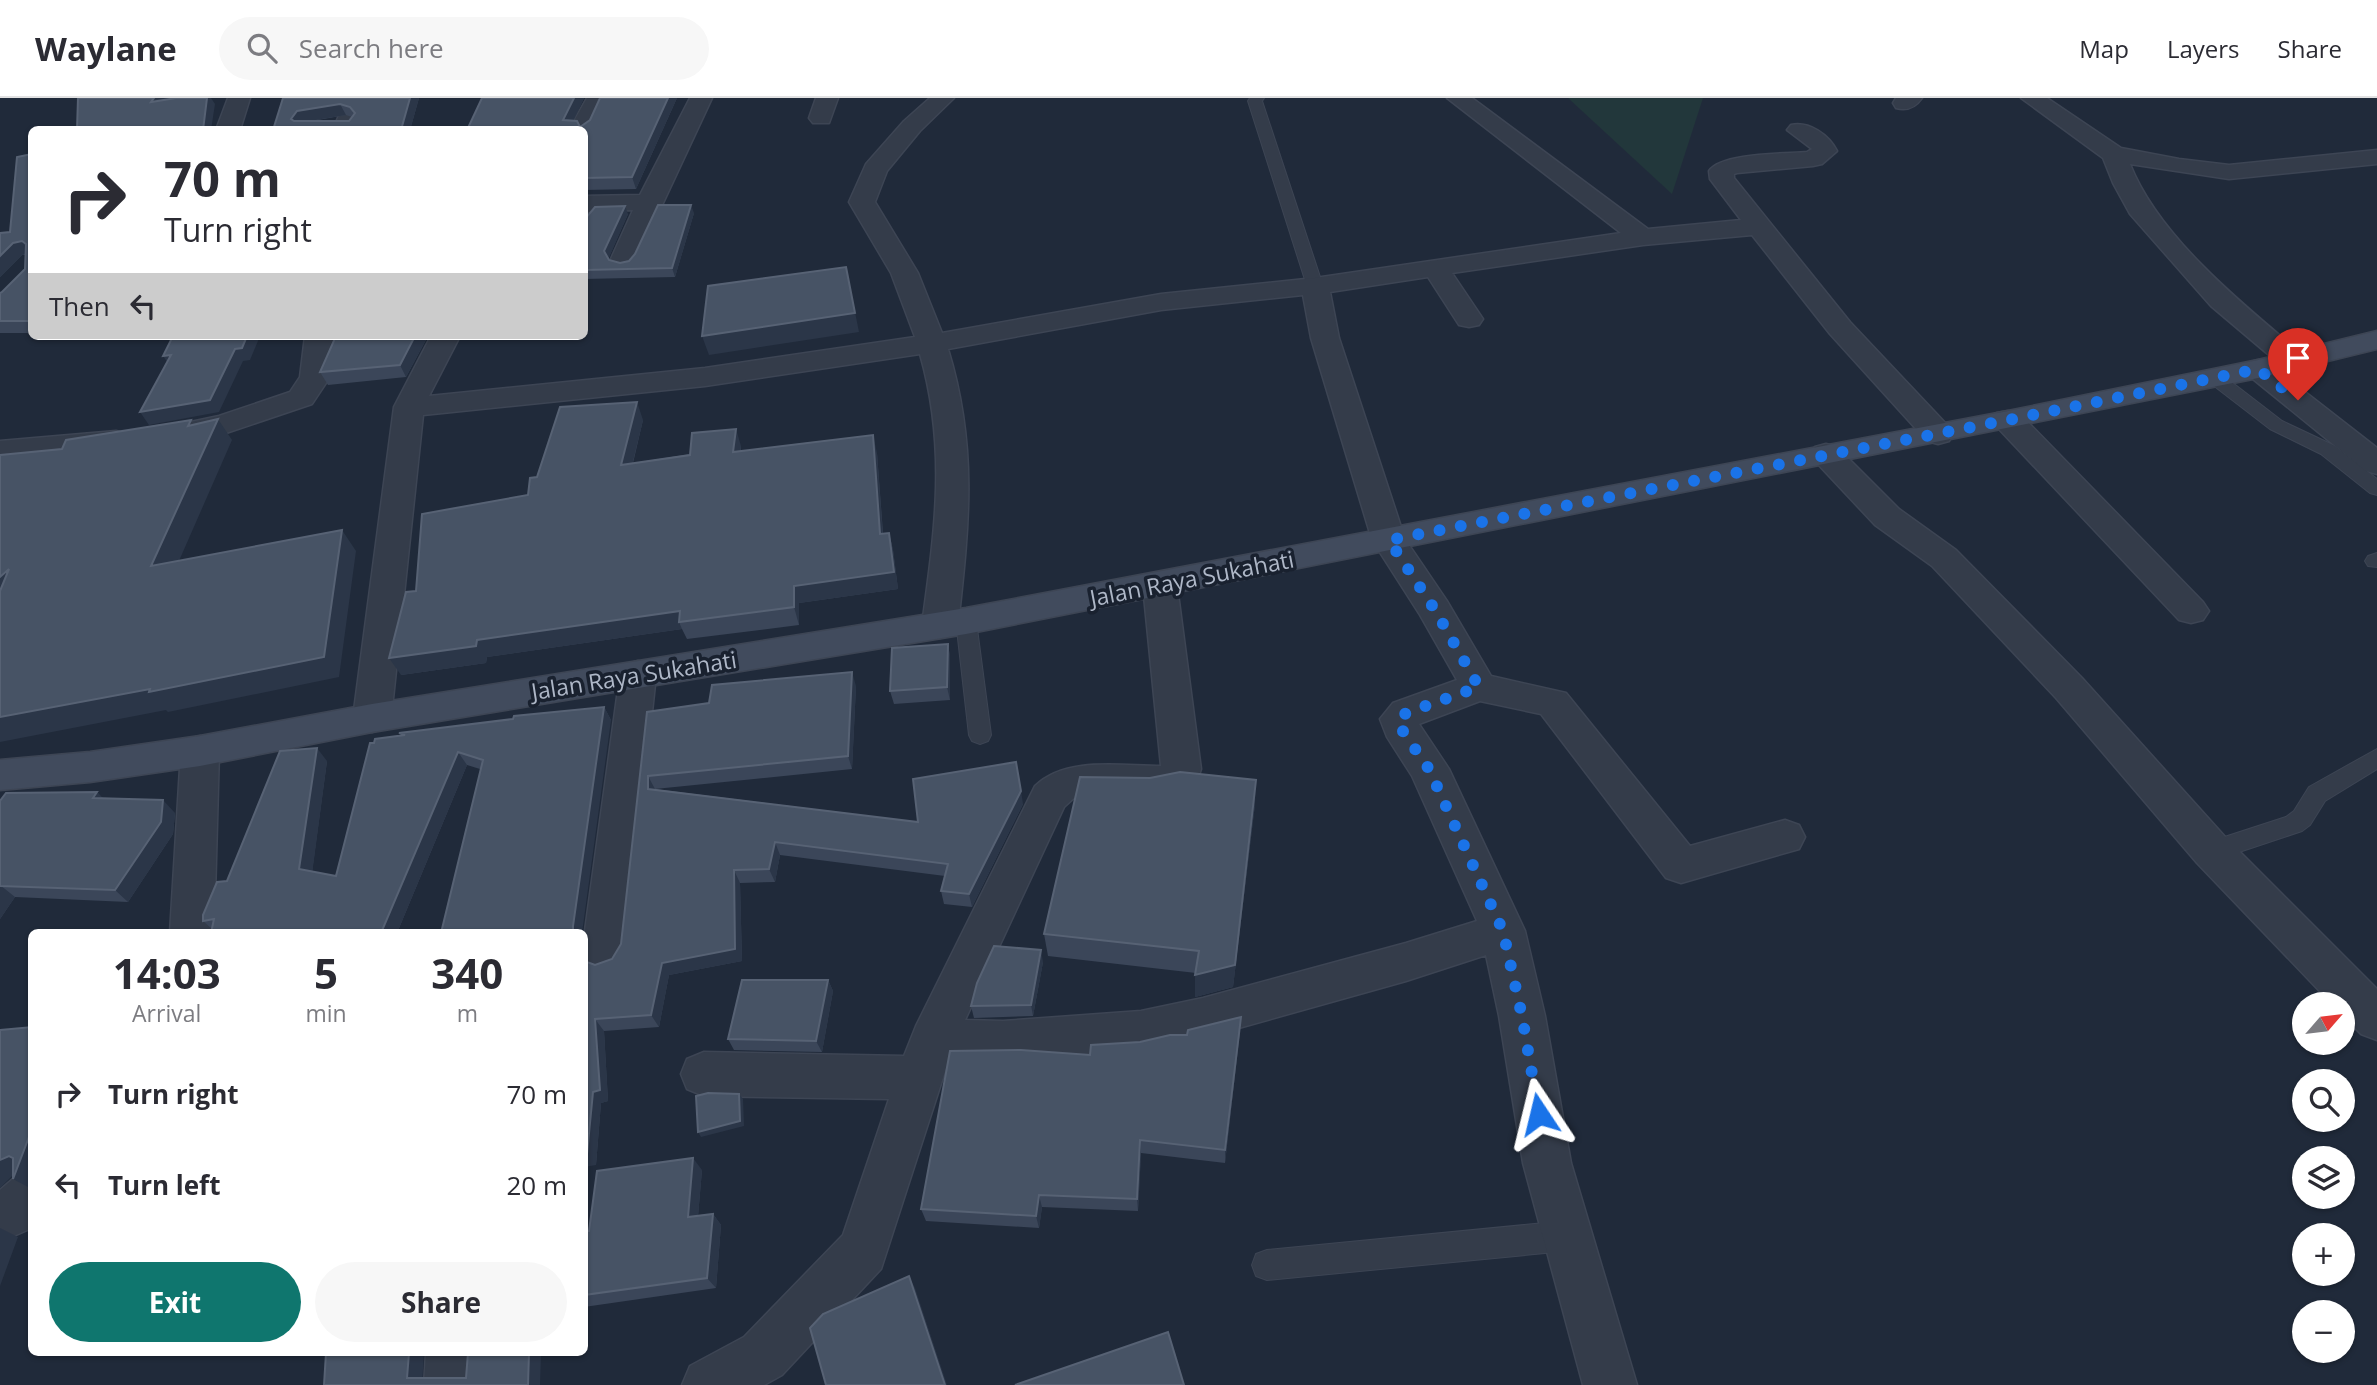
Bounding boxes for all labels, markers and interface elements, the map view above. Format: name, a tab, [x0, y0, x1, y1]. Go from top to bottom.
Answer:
search box	[219, 17, 709, 80]
text: Waylane	[35, 26, 177, 71]
icon: search	[243, 29, 281, 67]
text: Search here	[299, 30, 444, 66]
text: Map	[2079, 32, 2129, 65]
text: Layers	[2167, 32, 2240, 65]
text: Share	[2278, 32, 2342, 65]
text: 70 m	[164, 145, 281, 211]
icon: right	[49, 154, 140, 245]
text: Turn right	[164, 208, 312, 251]
icon: left	[124, 287, 162, 325]
text: Then	[49, 288, 110, 324]
pin	[2268, 328, 2328, 400]
icon: arrive	[2279, 339, 2317, 377]
street label: Jalan Raya Sukahati	[1085, 543, 1297, 614]
street label: Jalan Raya Sukahati	[527, 643, 739, 707]
text: 14:03	[113, 944, 221, 1001]
text: 5	[314, 944, 338, 1001]
text: 340	[431, 944, 503, 1001]
north arrow	[2292, 992, 2356, 1055]
map controls	[2292, 992, 2355, 1363]
text: Arrival	[132, 997, 201, 1029]
text: min	[305, 997, 347, 1029]
text: m	[457, 997, 478, 1029]
button: search	[2292, 1069, 2355, 1132]
icon: right	[49, 1075, 87, 1113]
text: Turn right	[108, 1076, 239, 1112]
text: 70 m	[506, 1076, 567, 1112]
position arrow	[1502, 1077, 1576, 1151]
button: layers	[2292, 1146, 2355, 1209]
icon: left	[49, 1166, 87, 1204]
text: Turn left	[108, 1167, 220, 1203]
text: 20 m	[506, 1167, 567, 1203]
button: +	[2292, 1223, 2355, 1286]
button: Exit	[49, 1262, 301, 1342]
button: Share	[315, 1262, 567, 1342]
button: −	[2292, 1300, 2355, 1363]

